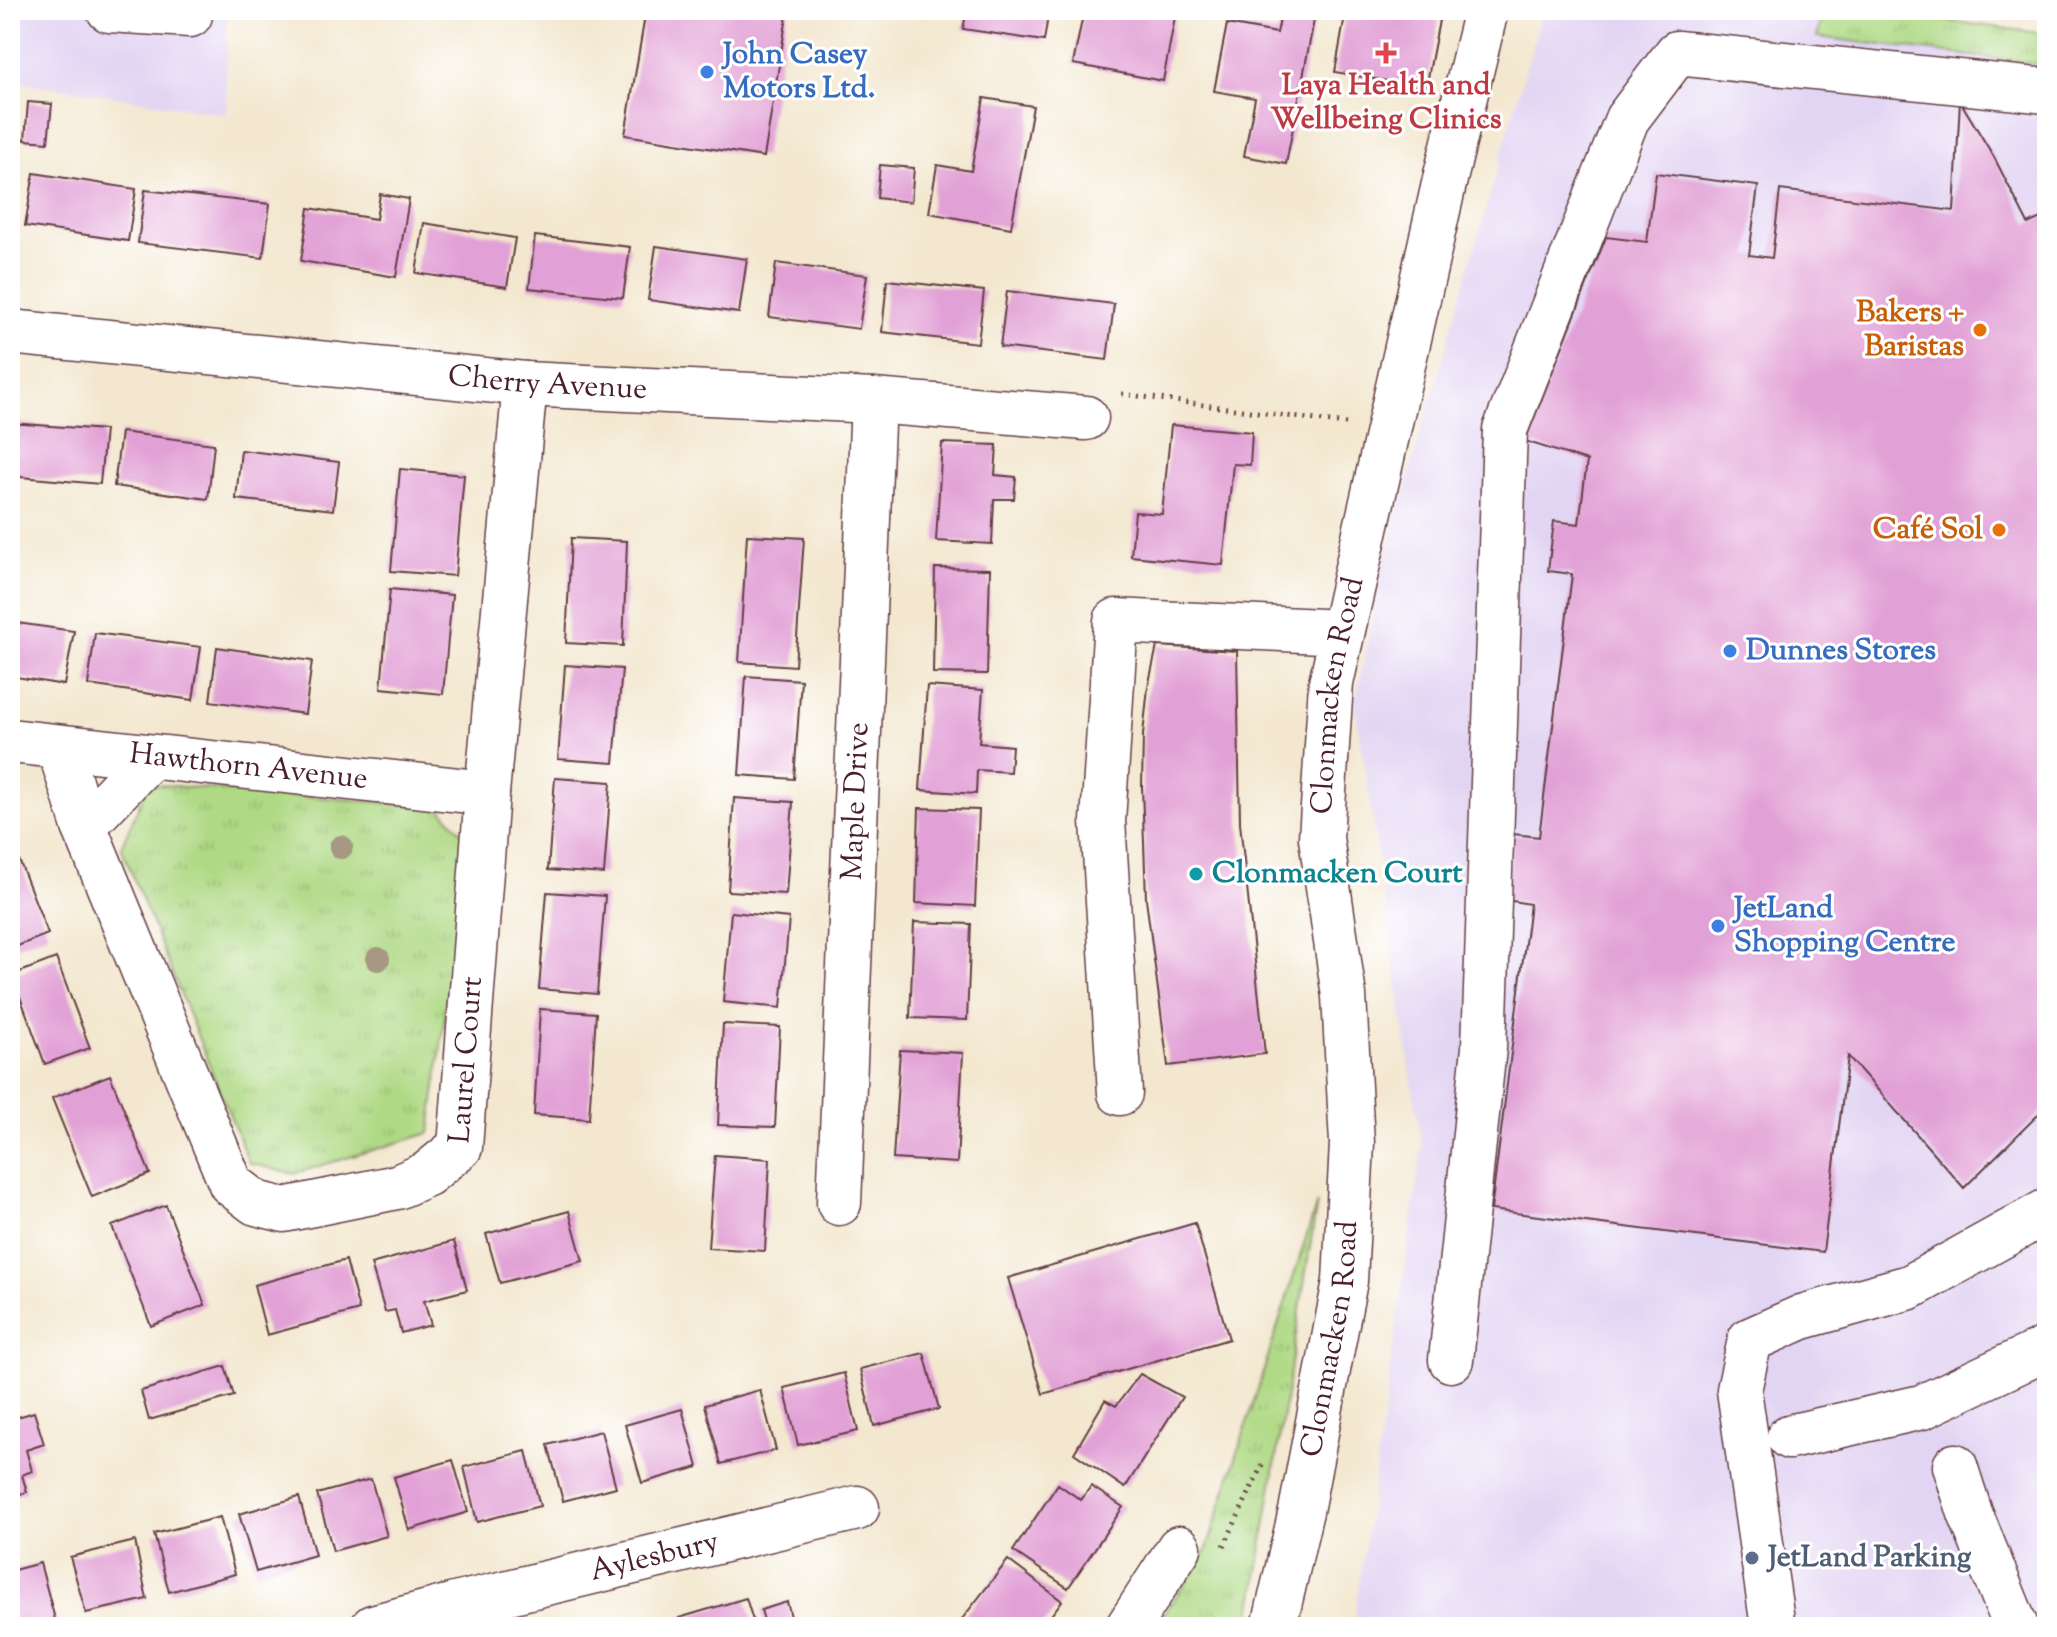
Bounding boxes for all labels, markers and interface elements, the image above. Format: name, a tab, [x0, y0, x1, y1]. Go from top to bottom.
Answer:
place label: John Casey Motors Ltd.	[721, 34, 875, 111]
marker: Laya Health and Wellbeing Clinics	[1375, 42, 1397, 64]
marker: John Casey Motors Ltd.	[698, 63, 716, 81]
place label: Laya Health and Wellbeing Clinics	[1270, 65, 1502, 142]
place label: Bakers + Baristas	[1856, 292, 1964, 369]
marker: Bakers + Baristas	[1971, 321, 1989, 339]
street label: Cherry Avenue	[446, 355, 648, 411]
place label: Café Sol	[1873, 509, 1984, 552]
marker: Café Sol	[1990, 521, 2008, 539]
street label: Clonmacken Road	[1301, 573, 1376, 816]
place label: Dunnes Stores	[1746, 630, 1936, 673]
marker: Dunnes Stores	[1721, 642, 1739, 660]
street label: Maple Drive	[831, 721, 881, 881]
street label: Hawthorn Avenue	[127, 733, 370, 801]
place label: Clonmacken Court	[1212, 853, 1463, 896]
marker: Clonmacken Court	[1187, 865, 1205, 883]
place label: JetLand Shopping Centre	[1732, 888, 1956, 965]
marker: JetLand Shopping Centre	[1709, 917, 1727, 935]
street label: Laurel Court	[439, 975, 494, 1145]
street label: Clonmacken Road	[1290, 1219, 1370, 1461]
street label: Aylesbury	[586, 1521, 723, 1593]
place label: JetLand Parking	[1766, 1537, 1972, 1580]
marker: JetLand Parking	[1743, 1549, 1761, 1567]

